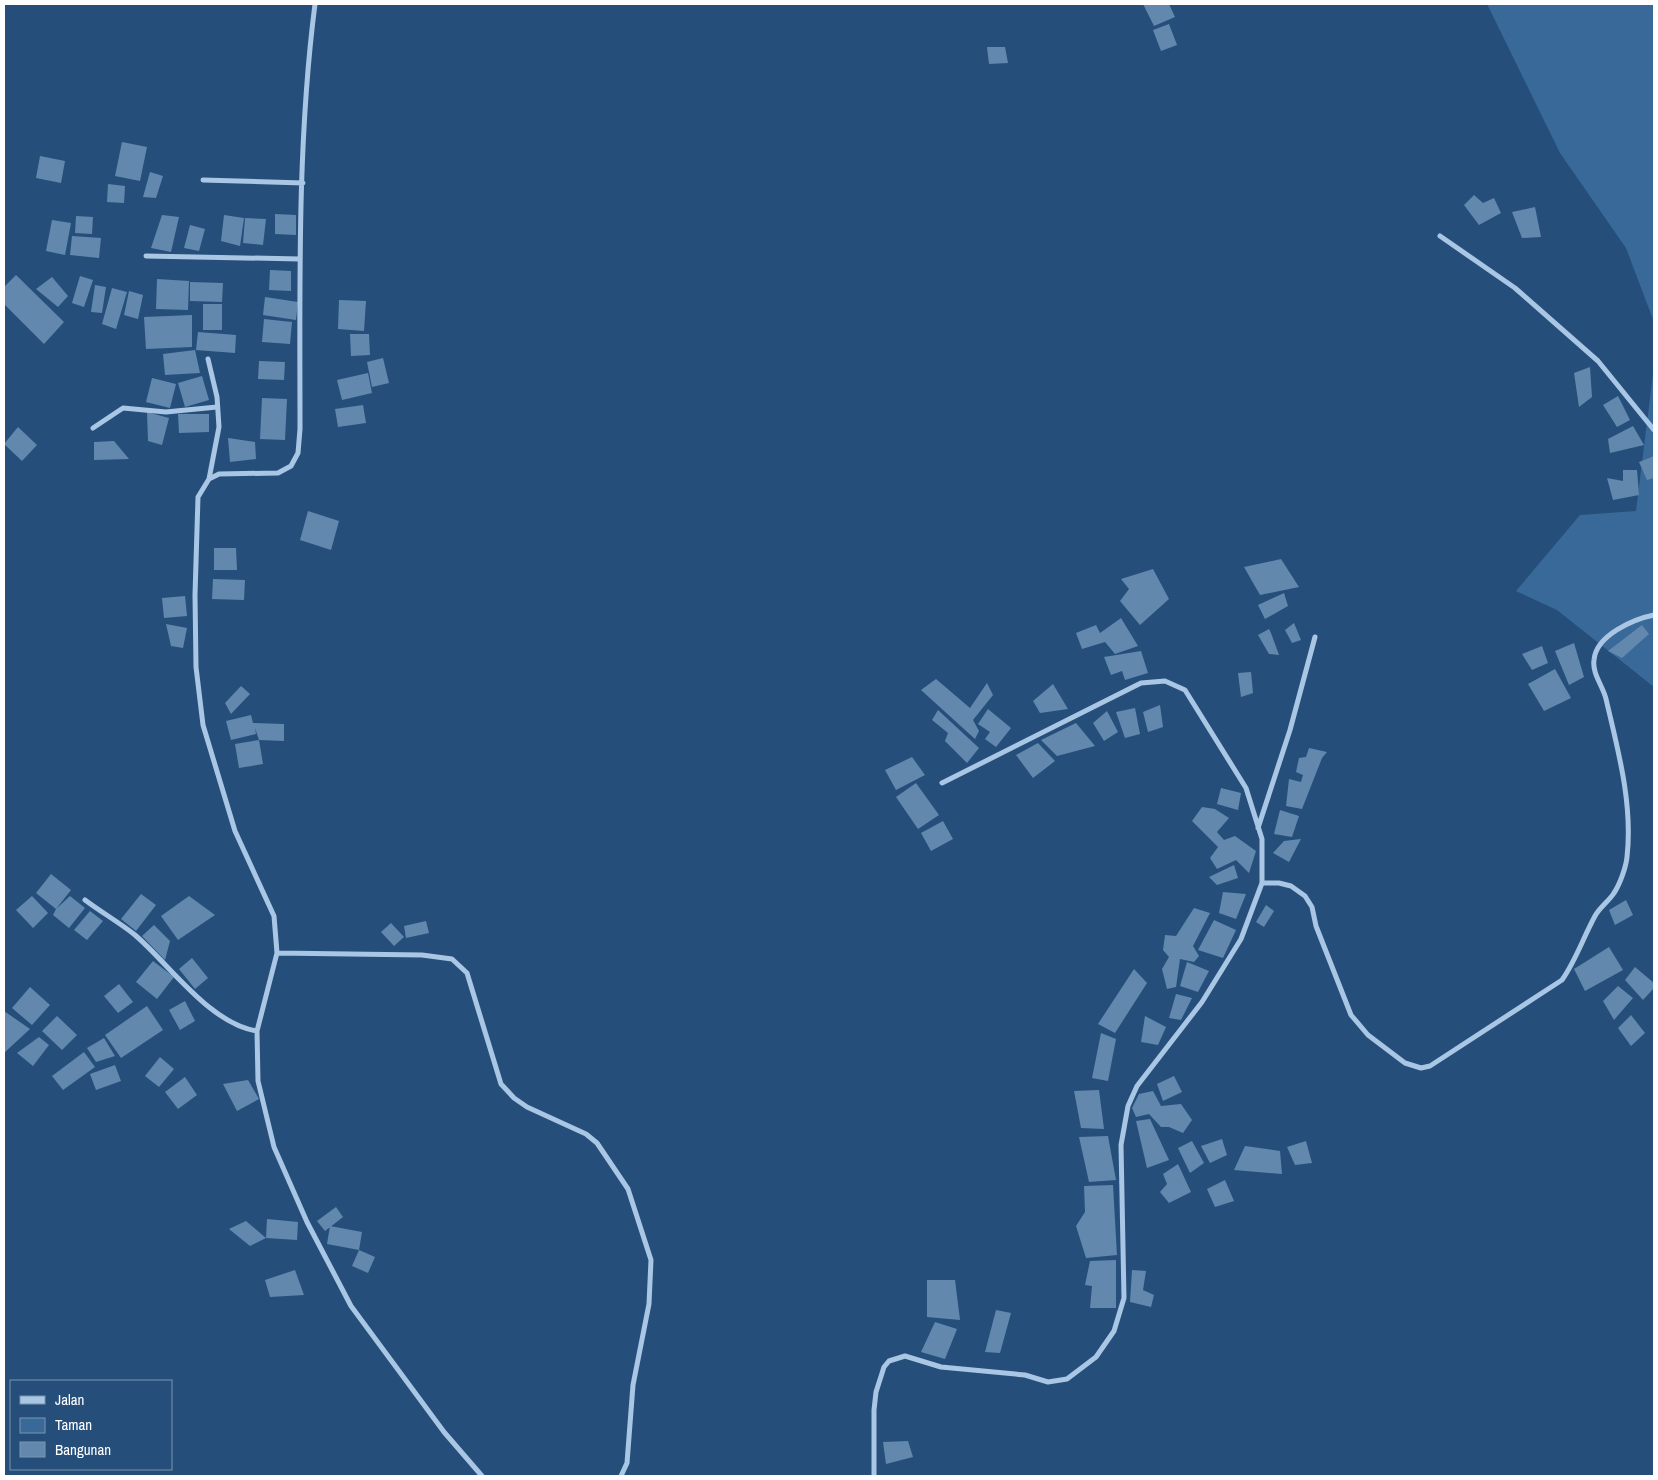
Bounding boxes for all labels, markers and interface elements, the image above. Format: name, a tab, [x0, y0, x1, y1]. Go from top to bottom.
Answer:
legend	[10, 1380, 172, 1470]
text: Jalan	[55, 1389, 84, 1410]
text: Taman	[55, 1414, 92, 1435]
text: Bangunan	[55, 1439, 111, 1460]

